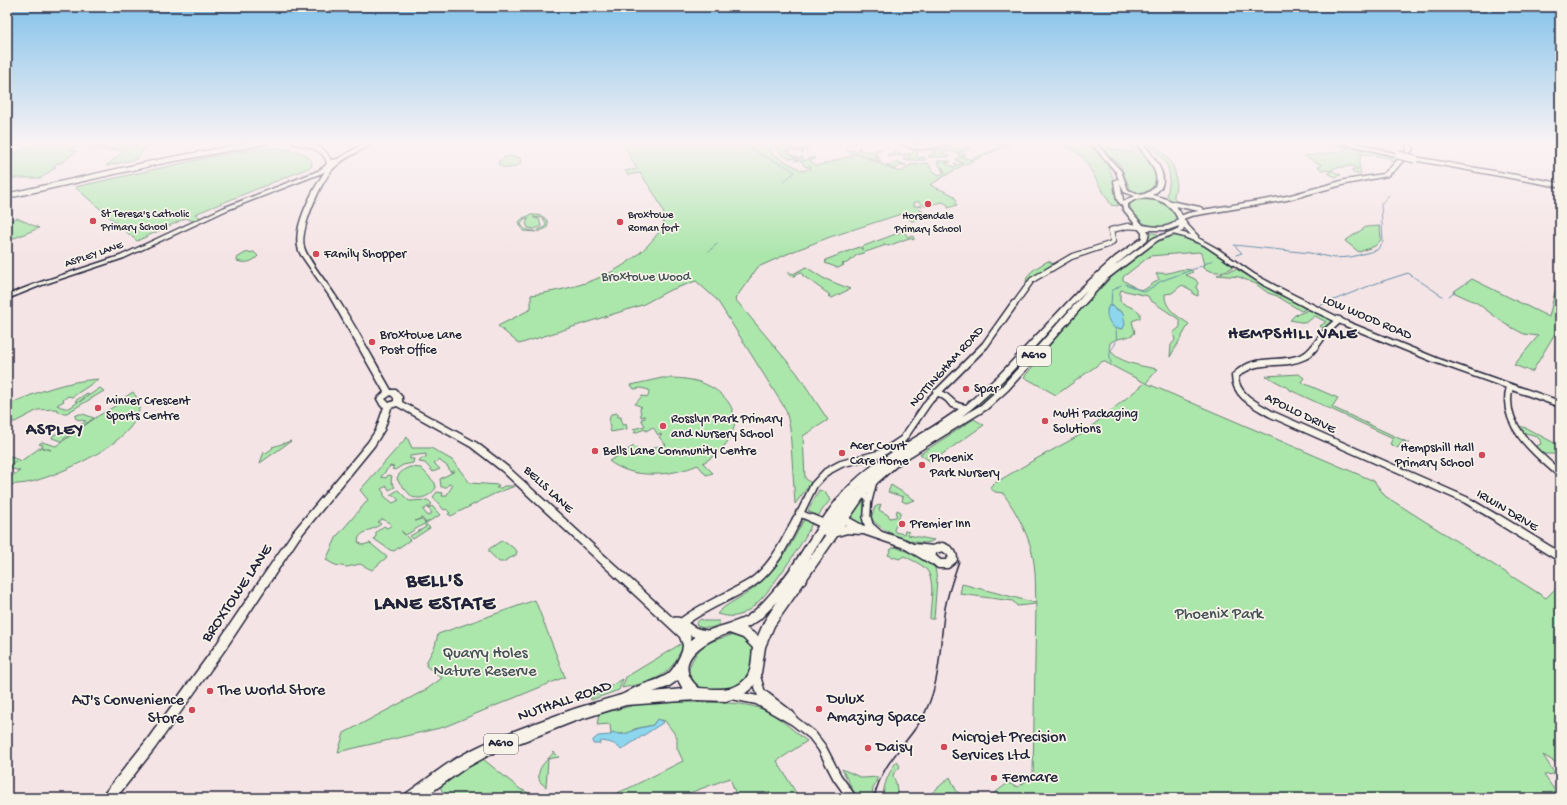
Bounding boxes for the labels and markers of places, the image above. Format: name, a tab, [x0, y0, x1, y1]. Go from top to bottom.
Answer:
marker: Horsendale Primary School	[923, 199, 933, 209]
place label: St Teresa's Catholic Primary School	[100, 209, 190, 234]
place label: Broxtowe Roman fort	[627, 210, 680, 235]
place label: Horsendale Primary School	[894, 211, 962, 236]
marker: St Teresa's Catholic Primary School	[88, 216, 98, 226]
marker: Broxtowe Roman fort	[615, 217, 625, 227]
place label: Family Shopper	[323, 247, 408, 262]
marker: Family Shopper	[311, 249, 321, 259]
place label: Broxtowe Lane Post Office	[379, 328, 462, 358]
marker: Broxtowe Lane Post Office	[367, 337, 377, 347]
place label: Spar	[974, 382, 1000, 397]
marker: Spar	[961, 384, 971, 394]
place label: Minver Crescent Sports Centre	[106, 394, 192, 424]
marker: Minver Crescent Sports Centre	[93, 403, 103, 413]
place label: Multi Packaging Solutions	[1053, 407, 1138, 437]
place label: Rosslyn Park Primary and Nursery School	[671, 412, 783, 442]
marker: Multi Packaging Solutions	[1040, 416, 1050, 426]
marker: Rosslyn Park Primary and Nursery School	[658, 421, 668, 431]
place label: Acer Court Care Home	[850, 439, 909, 469]
place label: Hempshill Hall Primary School	[1394, 441, 1474, 471]
place label: Bells Lane Community Centre	[602, 444, 757, 459]
marker: Bells Lane Community Centre	[590, 446, 600, 456]
marker: Acer Court Care Home	[837, 448, 847, 458]
marker: Hempshill Hall Primary School	[1477, 450, 1487, 460]
place label: Phoenix Park Nursery	[929, 451, 1000, 481]
marker: Phoenix Park Nursery	[917, 460, 927, 470]
place label: Premier Inn	[909, 517, 971, 532]
marker: Premier Inn	[897, 519, 907, 529]
place label: The World Store	[217, 682, 326, 701]
marker: The World Store	[205, 686, 215, 696]
place label: Dulux Amazing Space	[826, 691, 926, 728]
place label: AJ's Convenience Store	[72, 692, 185, 729]
marker: Dulux Amazing Space	[814, 704, 824, 714]
marker: AJ's Convenience Store	[187, 705, 197, 715]
place label: Microjet Precision Services Ltd	[952, 729, 1067, 766]
place label: Daisy	[875, 739, 913, 758]
marker: Microjet Precision Services Ltd	[939, 742, 949, 752]
marker: Daisy	[863, 743, 873, 753]
place label: Femcare	[1001, 769, 1059, 788]
marker: Femcare	[989, 773, 999, 783]

